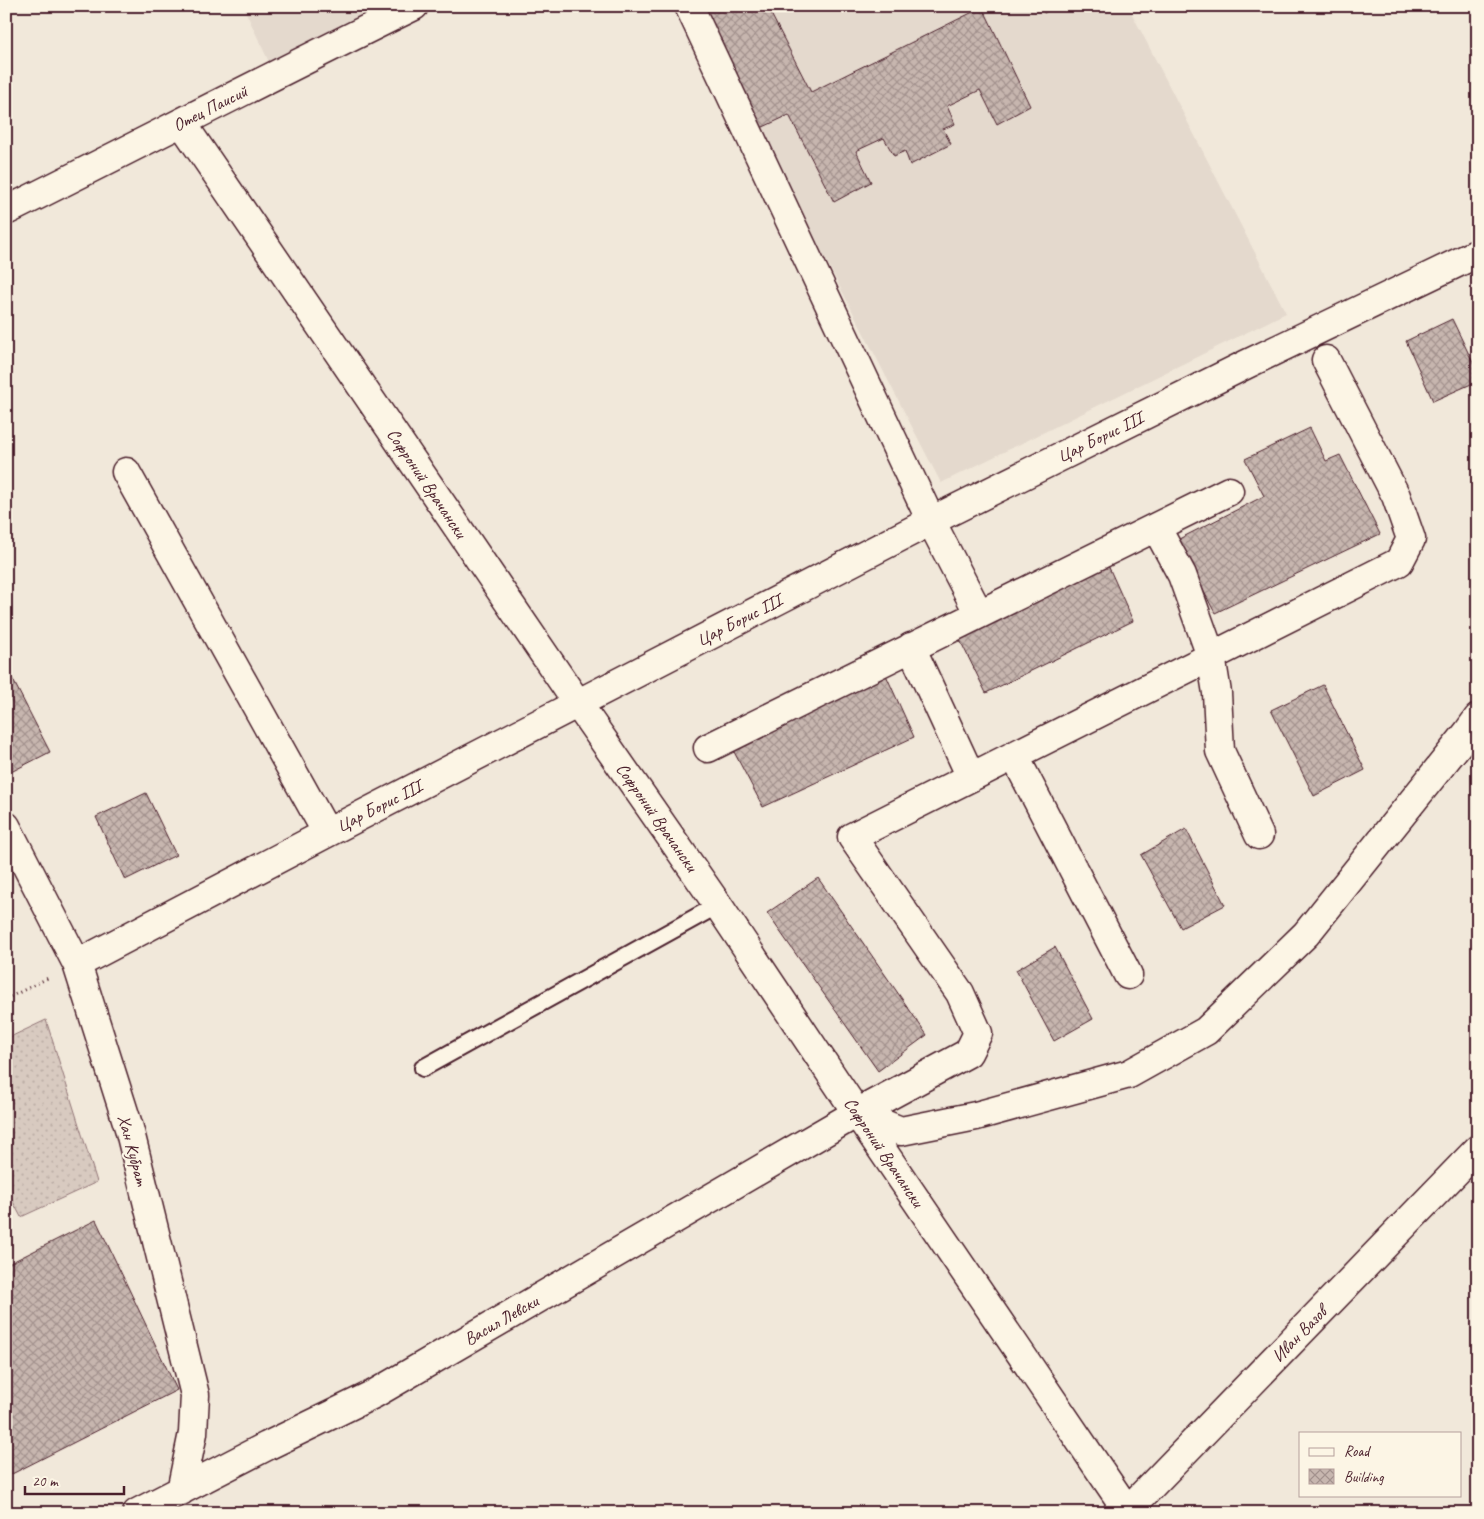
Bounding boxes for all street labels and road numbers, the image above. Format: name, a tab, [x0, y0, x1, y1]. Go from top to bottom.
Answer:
street label: Отец Паисий	[169, 79, 252, 136]
street label: Цар Борис III	[1053, 405, 1150, 467]
street label: Софроний Врачански	[382, 424, 473, 543]
street label: Цар Борис III	[693, 587, 789, 651]
street label: Софроний Врачански	[611, 758, 703, 877]
street label: Цар Борис III	[333, 773, 429, 837]
street label: Софроний Врачански	[839, 1093, 930, 1212]
street label: Хан Кубрат	[113, 1112, 153, 1190]
street label: Васил Левски	[460, 1289, 543, 1350]
street label: Иван Вазов	[1267, 1298, 1334, 1367]

